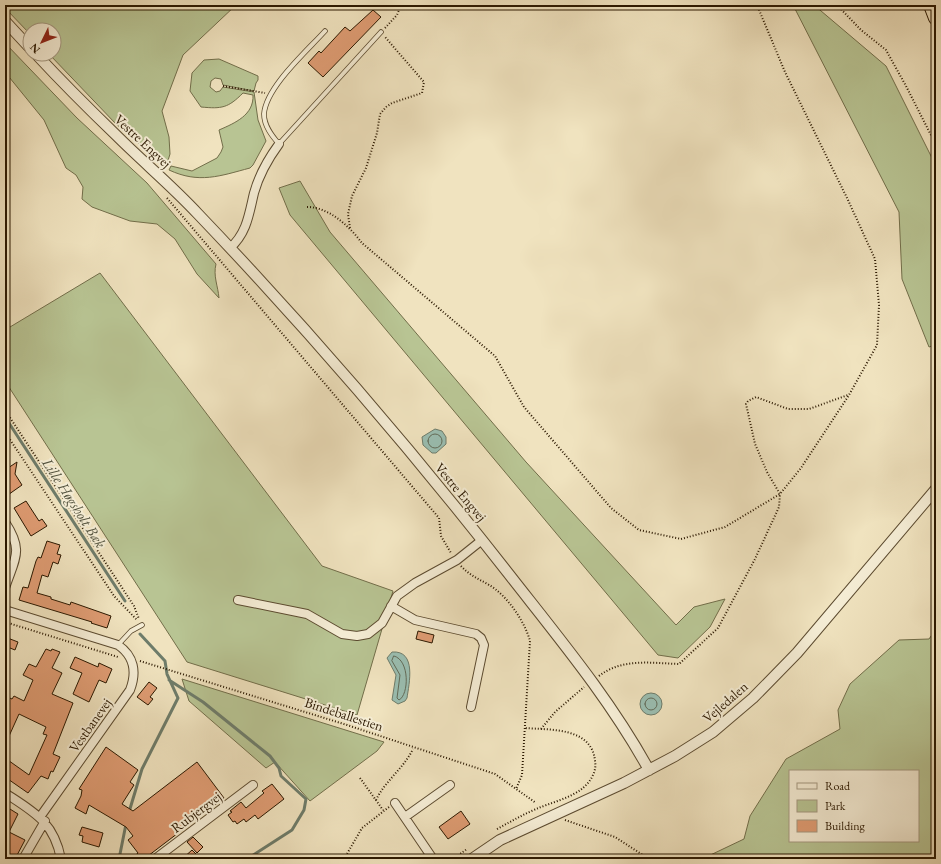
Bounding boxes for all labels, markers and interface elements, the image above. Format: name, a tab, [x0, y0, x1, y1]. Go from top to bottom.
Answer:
north arrow	[22, 22, 62, 62]
text: N	[26, 41, 43, 57]
street label: Vestre Engvej	[111, 110, 175, 172]
water label: Lille Høgsholt Bæk	[38, 453, 111, 551]
street label: Vestre Engvej	[431, 459, 491, 525]
street label: Vejledalen	[699, 677, 752, 727]
street label: Bindeballestien	[302, 693, 386, 735]
street label: Vestbanevej	[65, 694, 115, 756]
legend	[789, 770, 919, 842]
text: Road	[825, 778, 851, 794]
street label: Rubjergvej	[167, 787, 225, 837]
text: Park	[825, 798, 846, 814]
text: Building	[825, 818, 866, 834]

